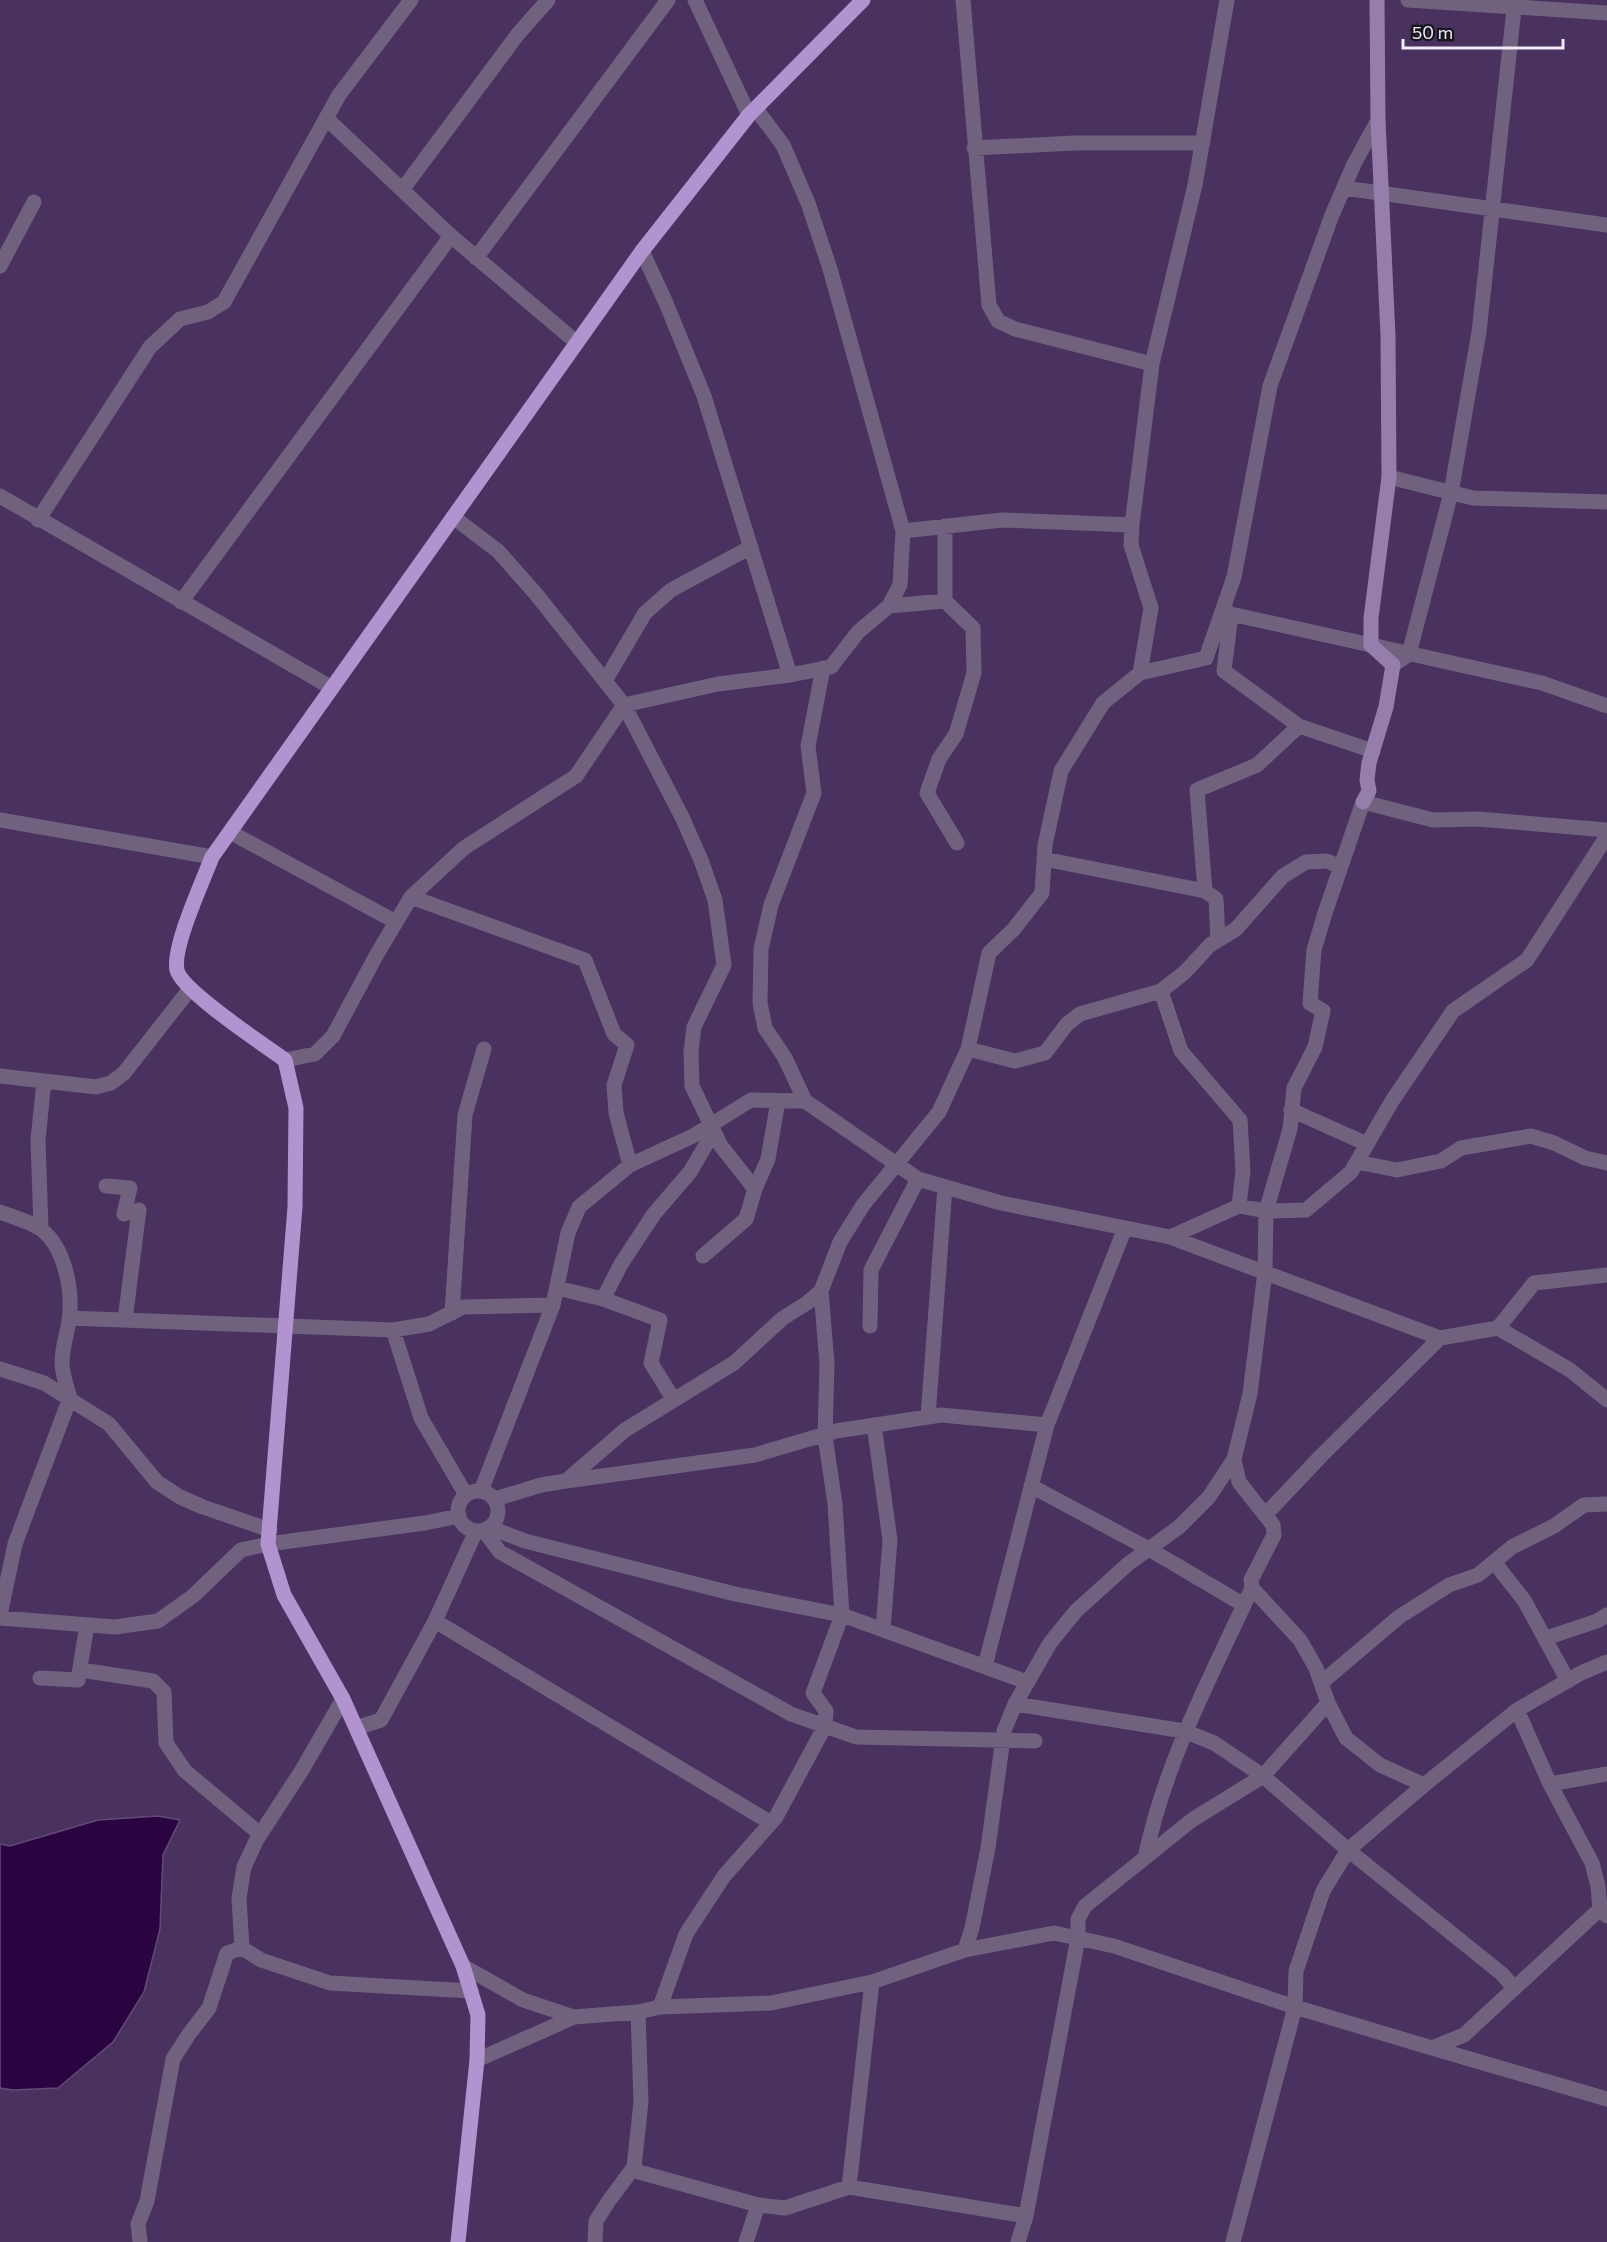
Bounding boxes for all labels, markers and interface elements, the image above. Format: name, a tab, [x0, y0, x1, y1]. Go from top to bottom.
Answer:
scale bar	[1403, 12, 1564, 50]
text: 50 m	[1412, 21, 1453, 43]

